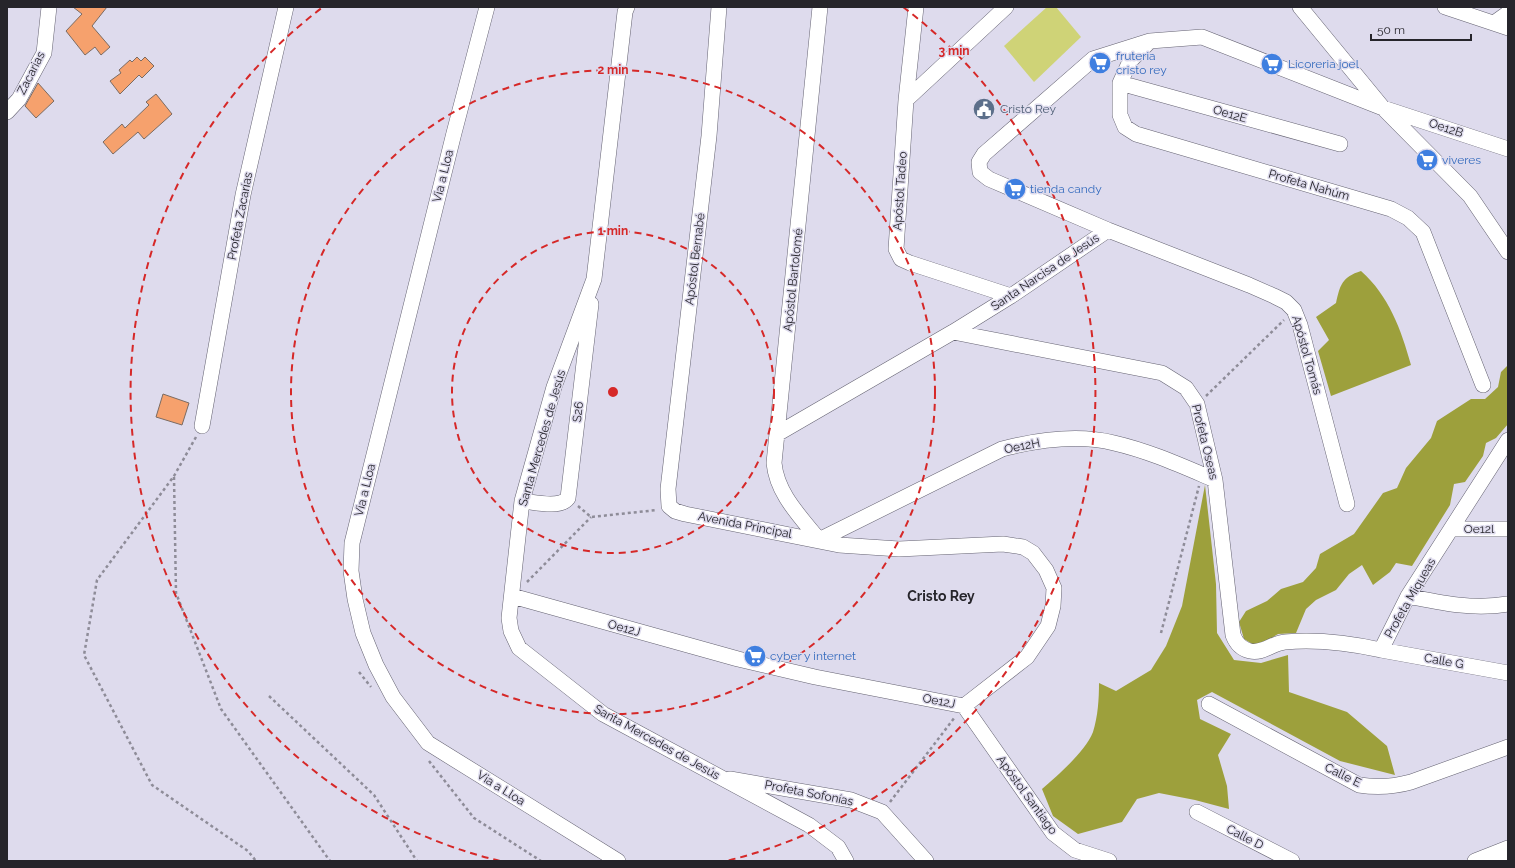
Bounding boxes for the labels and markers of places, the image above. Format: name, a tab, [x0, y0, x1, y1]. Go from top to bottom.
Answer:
place label: fruteria cristo rey	[1116, 49, 1167, 77]
supermarket icon: fruteria cristo rey	[1087, 50, 1113, 76]
supermarket icon: Licoreria joel	[1259, 51, 1285, 77]
place label: Licoreria joel	[1288, 57, 1360, 71]
public building icon: Cristo Rey	[971, 96, 997, 122]
place label: Cristo Rey	[1000, 102, 1056, 116]
supermarket icon: viveres	[1414, 147, 1440, 173]
place label: viveres	[1442, 153, 1481, 167]
supermarket icon: tienda candy	[1002, 176, 1028, 202]
place label: tienda candy	[1030, 182, 1102, 196]
centre of rings	[606, 385, 620, 399]
supermarket icon: cyber y internet	[742, 643, 768, 669]
place label: cyber y internet	[770, 649, 856, 663]

